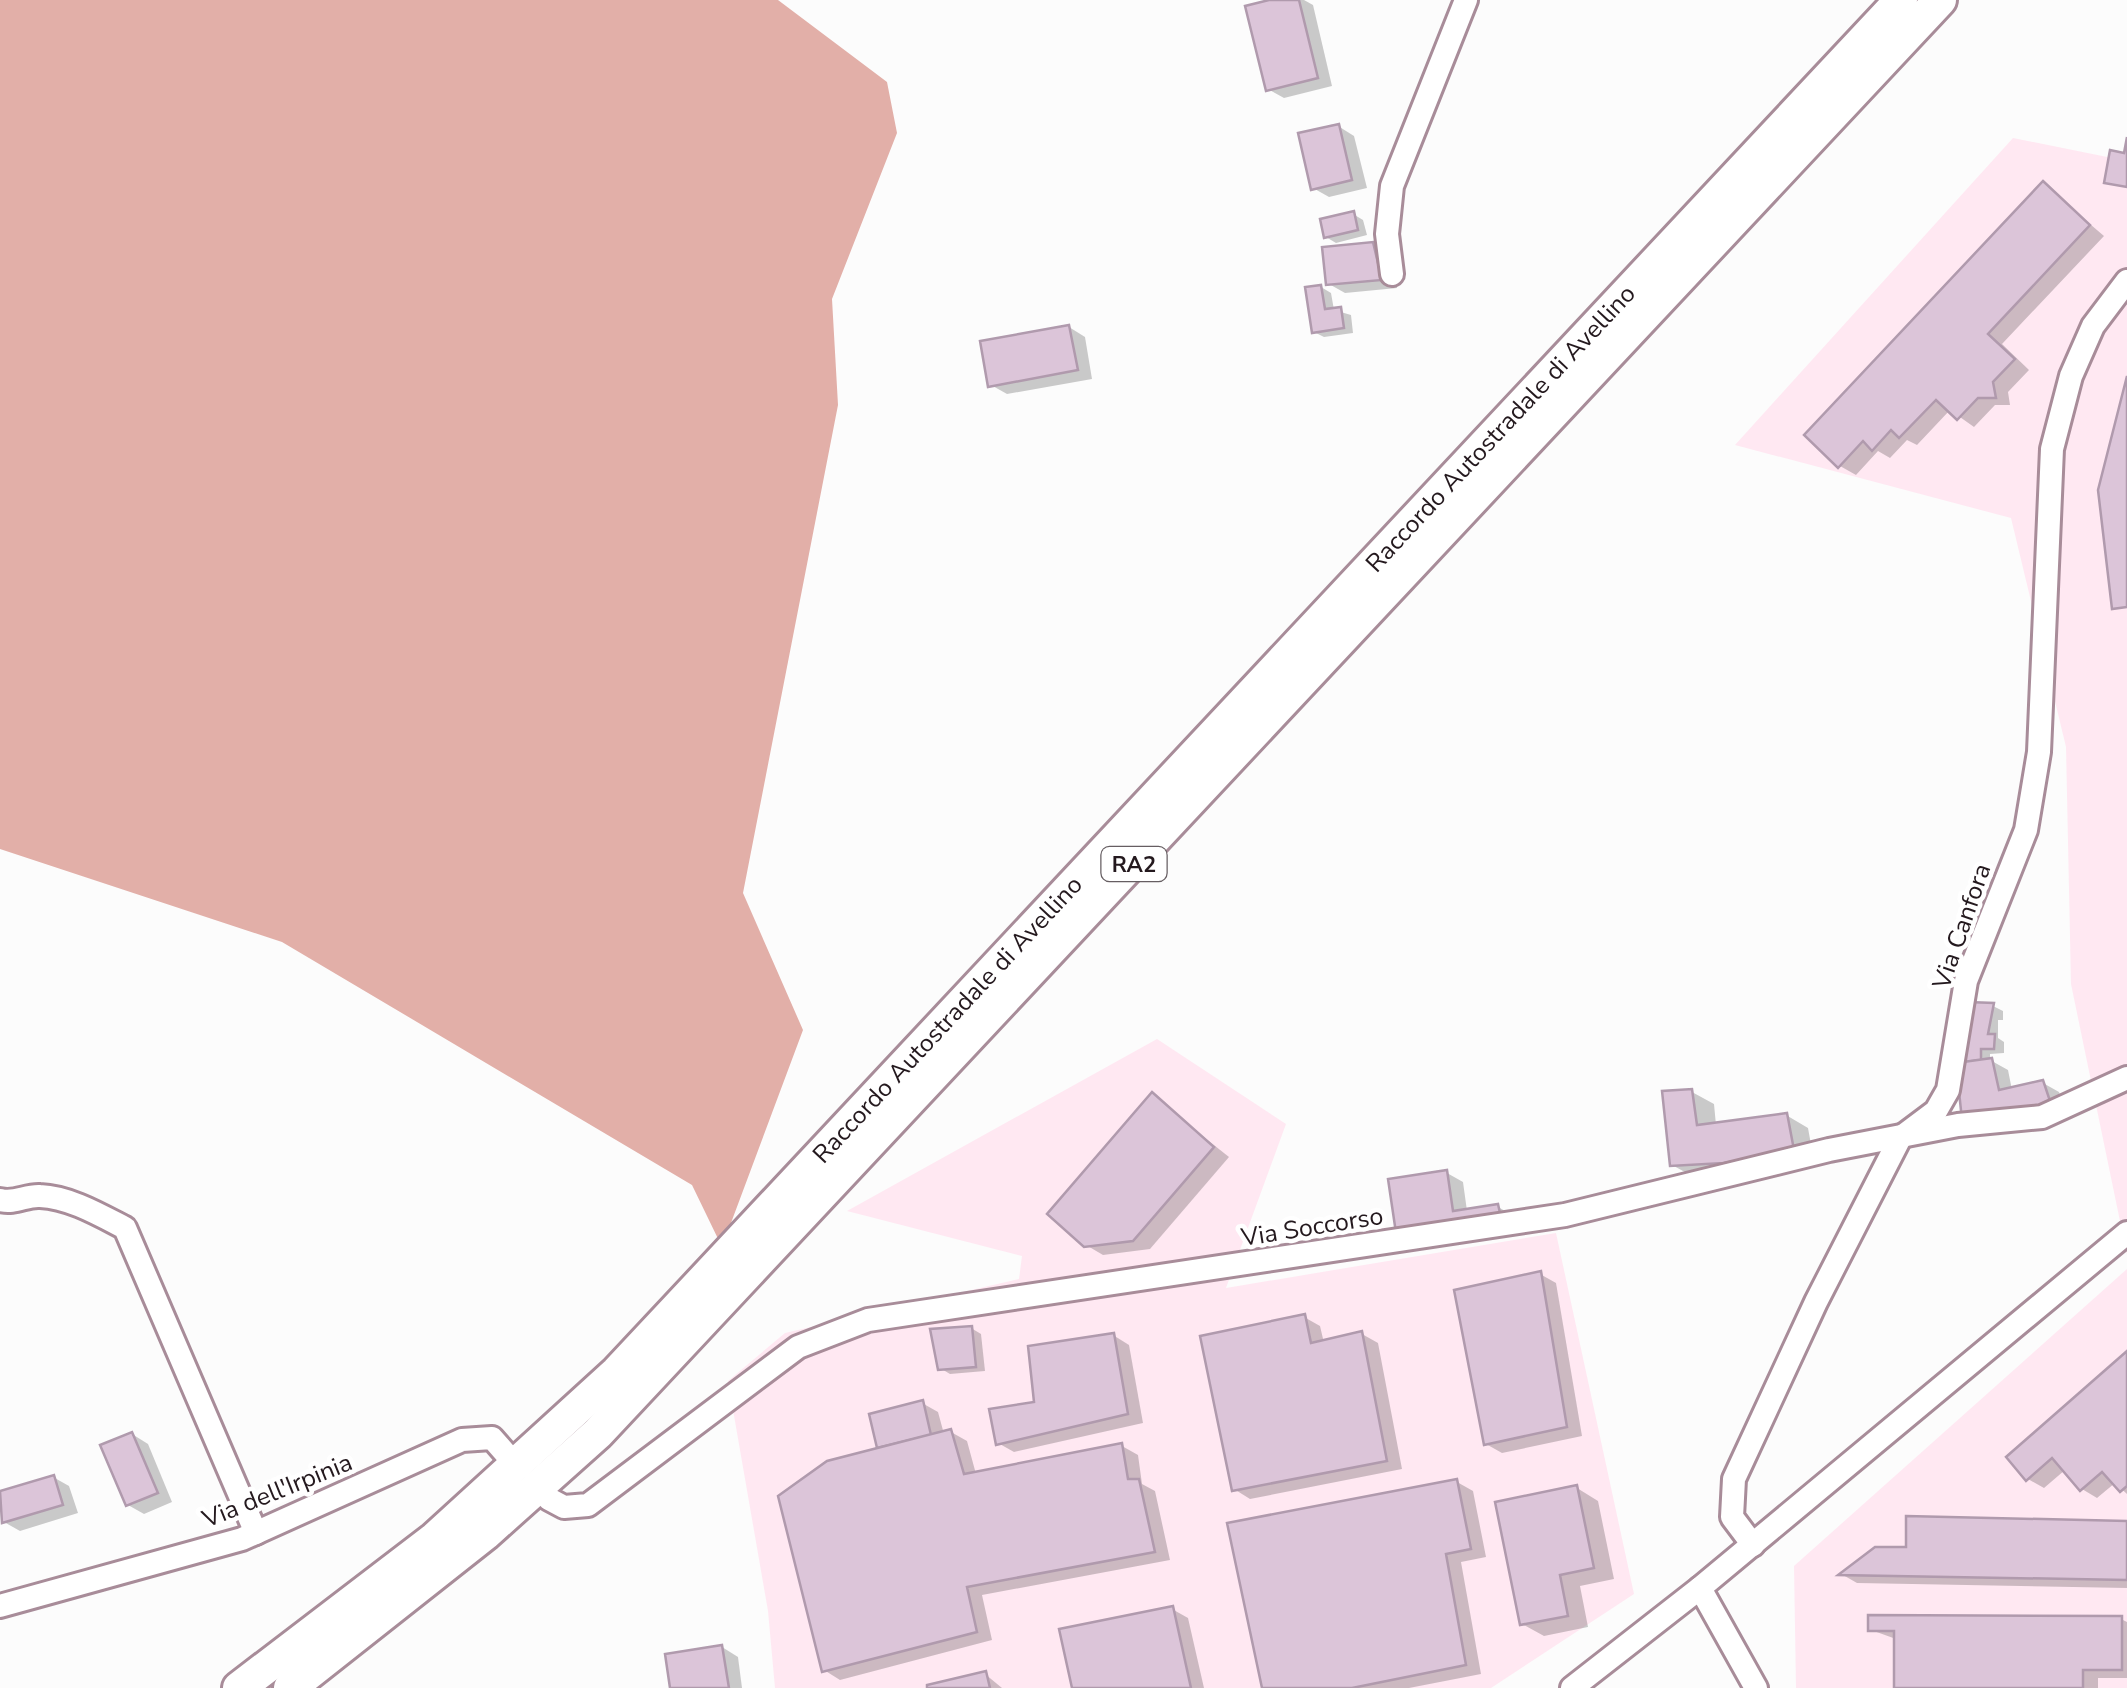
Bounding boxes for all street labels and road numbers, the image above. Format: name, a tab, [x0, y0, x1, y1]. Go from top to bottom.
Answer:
street label: Raccordo Autostradale di Avellino	[1358, 278, 1643, 580]
road number: RA2	[1102, 847, 1166, 881]
street label: Via Canfora	[1924, 859, 1999, 995]
street label: Raccordo Autostradale di Avellino	[805, 869, 1090, 1171]
street label: Via Soccorso	[1238, 1199, 1386, 1255]
street label: Via dell'Irpinia	[196, 1445, 357, 1537]

